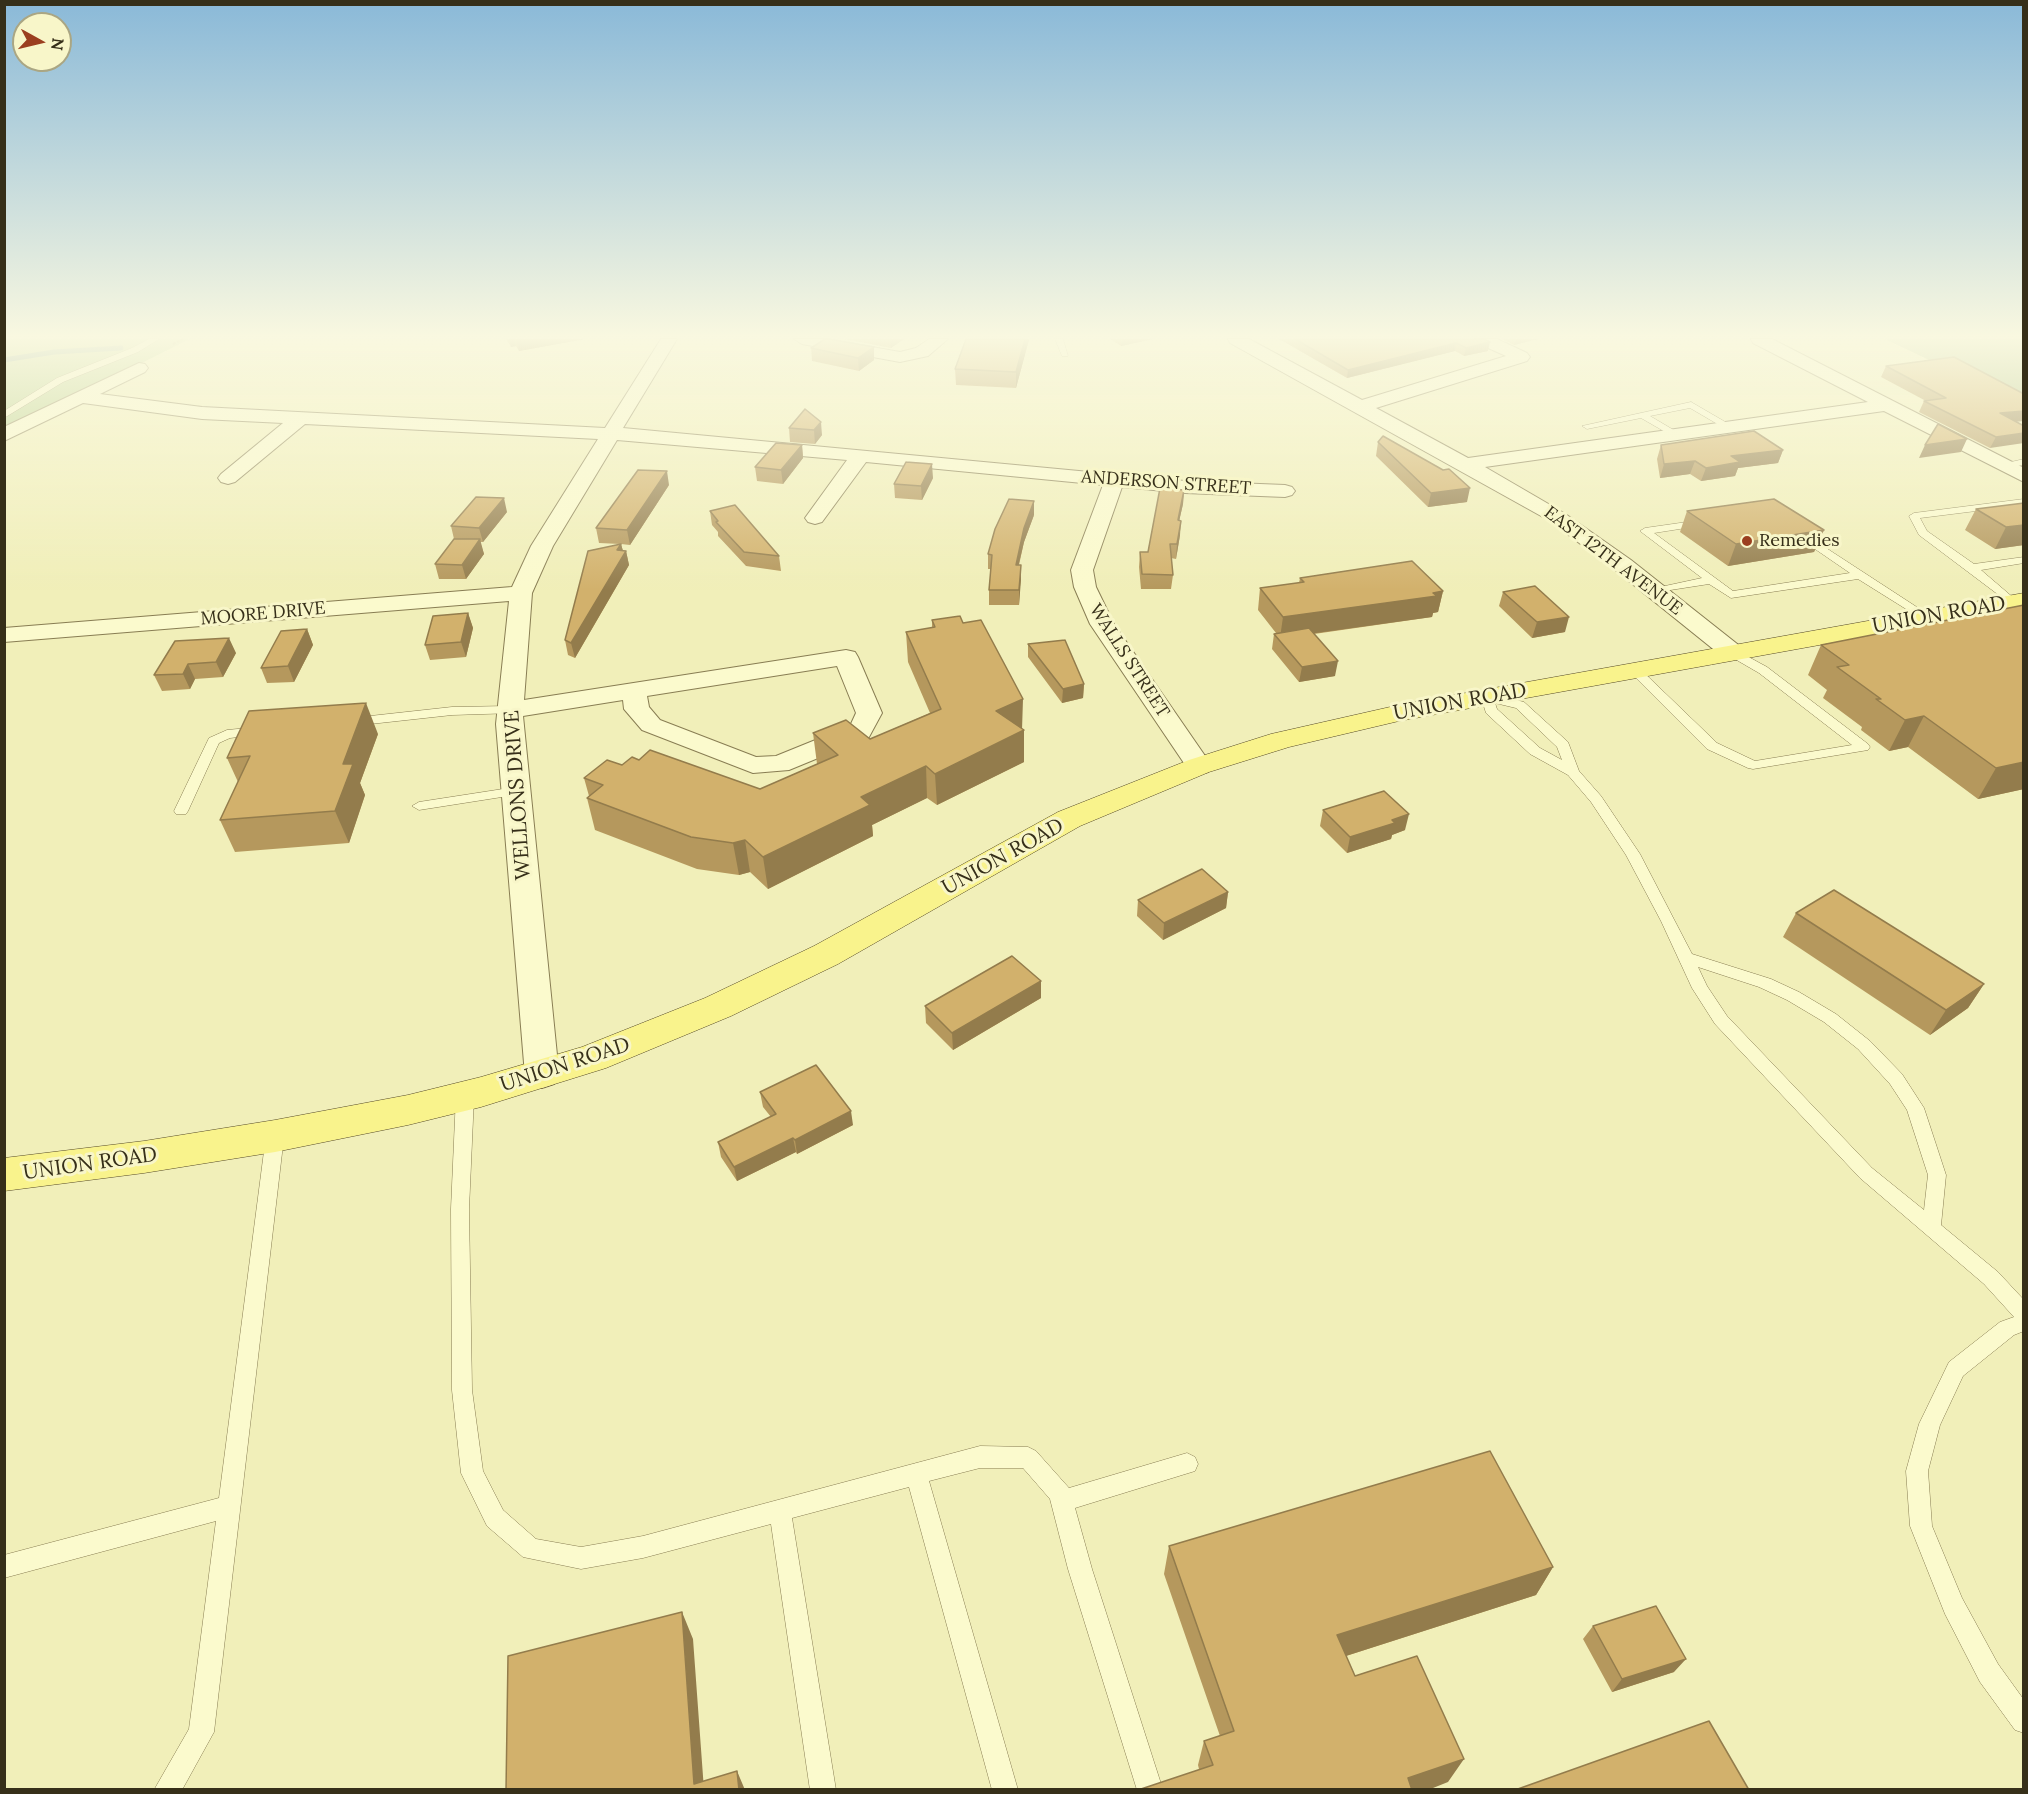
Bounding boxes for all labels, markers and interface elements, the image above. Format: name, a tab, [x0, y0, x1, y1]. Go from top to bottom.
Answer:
north arrow	[12, 12, 72, 72]
text: N	[47, 37, 69, 52]
street label: ANDERSON STREET	[1080, 466, 1252, 500]
street label: EAST 12TH AVENUE	[1540, 502, 1686, 620]
place label: Remedies	[1759, 530, 1840, 552]
marker: Remedies	[1740, 534, 1754, 548]
street label: UNION ROAD	[1870, 591, 2008, 639]
street label: MOORE DRIVE	[199, 598, 327, 630]
street label: WALLS STREET	[1084, 600, 1174, 722]
street label: UNION ROAD	[1391, 678, 1529, 726]
street label: WELLONS DRIVE	[499, 709, 537, 881]
street label: UNION ROAD	[938, 813, 1068, 901]
street label: UNION ROAD	[497, 1032, 633, 1098]
street label: UNION ROAD	[21, 1142, 159, 1186]

